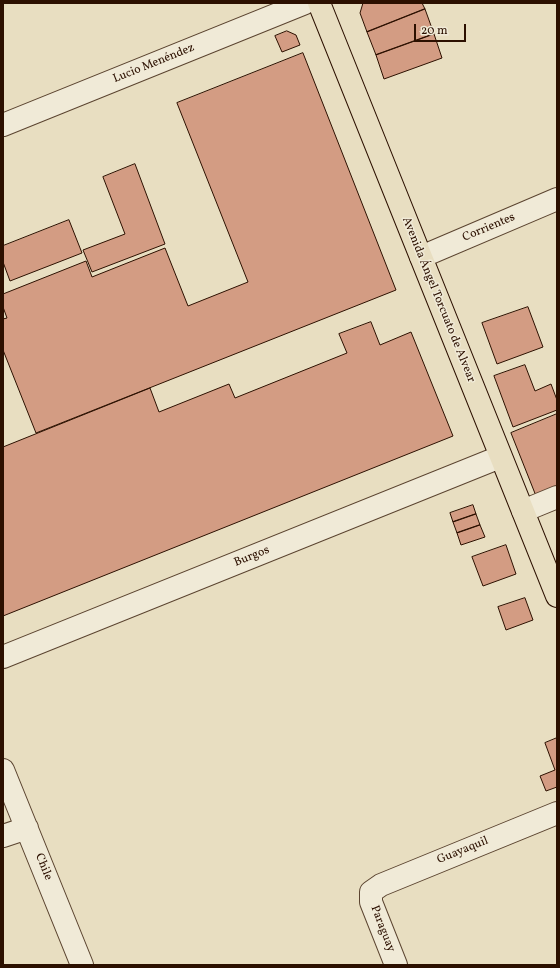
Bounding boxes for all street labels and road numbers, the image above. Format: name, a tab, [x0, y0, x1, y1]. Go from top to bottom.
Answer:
street label: Lucio Menéndez	[111, 41, 197, 87]
street label: Corrientes	[461, 210, 517, 246]
street label: Avenida Ángel Torcuato de Alvear	[398, 215, 478, 385]
street label: Burgos	[232, 543, 272, 571]
street label: Guayaquil	[435, 834, 491, 868]
street label: Chile	[31, 851, 55, 883]
street label: Paraguay	[367, 904, 397, 954]

